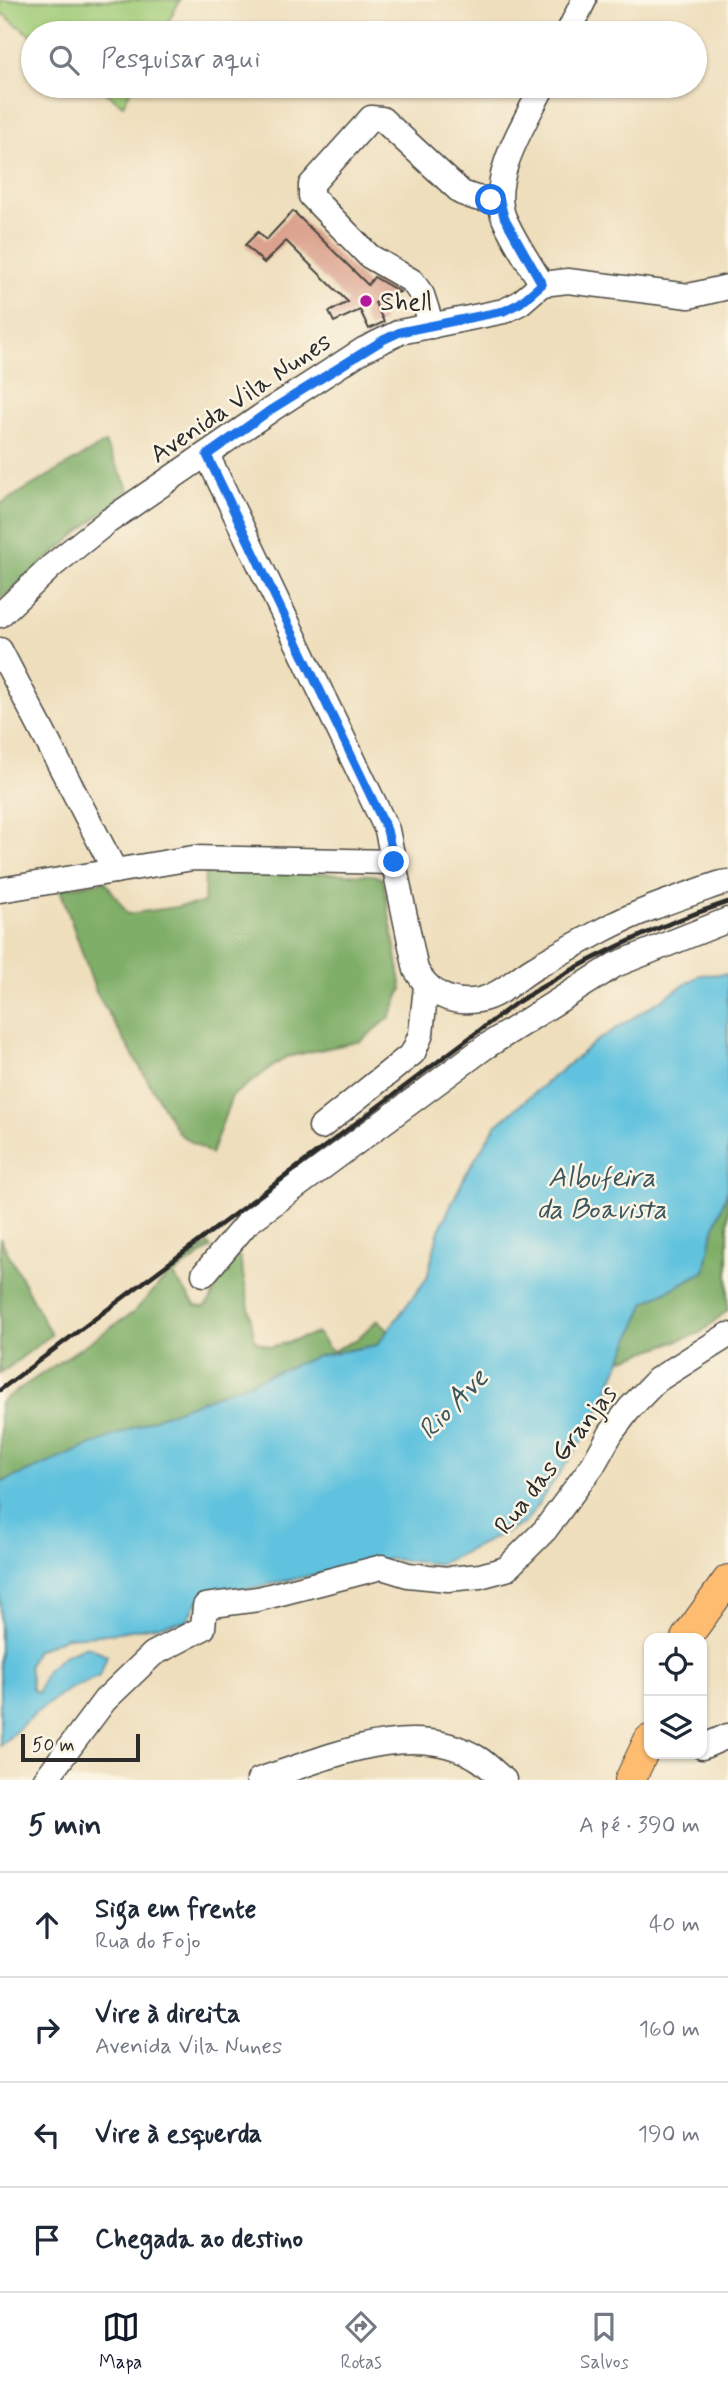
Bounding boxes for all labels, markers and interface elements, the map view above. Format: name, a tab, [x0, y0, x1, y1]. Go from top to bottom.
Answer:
search box	[21, 21, 707, 98]
icon: search	[45, 41, 83, 79]
text: Pesquisar aqui	[101, 43, 260, 77]
route start	[475, 184, 506, 215]
place label: Shell	[380, 286, 432, 320]
marker: Shell	[358, 293, 374, 309]
street label: Avenida Vila Nunes	[144, 325, 338, 472]
route end	[378, 846, 409, 877]
water label: Albufeira da Boavista	[537, 1160, 667, 1229]
water label: Rio Ave	[411, 1360, 498, 1449]
street label: Rua das Granjas	[487, 1378, 626, 1542]
map controls	[644, 1633, 707, 1759]
button: locate	[644, 1633, 707, 1696]
button: layers	[644, 1696, 707, 1759]
scale bar	[21, 1731, 140, 1763]
text: 50 m	[32, 1733, 75, 1758]
text: 5 min	[28, 1806, 102, 1845]
text: A pé · 390 m	[579, 1811, 700, 1841]
text: Siga em frente	[95, 1893, 256, 1927]
icon: ahead	[28, 1906, 66, 1944]
text: 40 m	[649, 1910, 700, 1940]
text: Rua do Fojo	[95, 1927, 201, 1957]
text: Vire à direita	[95, 1998, 241, 2032]
icon: right	[28, 2011, 66, 2049]
text: 160 m	[639, 2015, 700, 2045]
text: Avenida Vila Nunes	[95, 2032, 282, 2062]
icon: left	[28, 2116, 66, 2154]
text: Vire à esquerda	[95, 2118, 262, 2152]
text: 190 m	[638, 2120, 700, 2150]
icon: arrive	[28, 2221, 66, 2259]
text: Chegada ao destino	[95, 2223, 303, 2257]
tab: Mapa	[99, 2308, 142, 2375]
tab: Rotas	[340, 2308, 382, 2375]
tab: Salvos	[580, 2308, 629, 2375]

